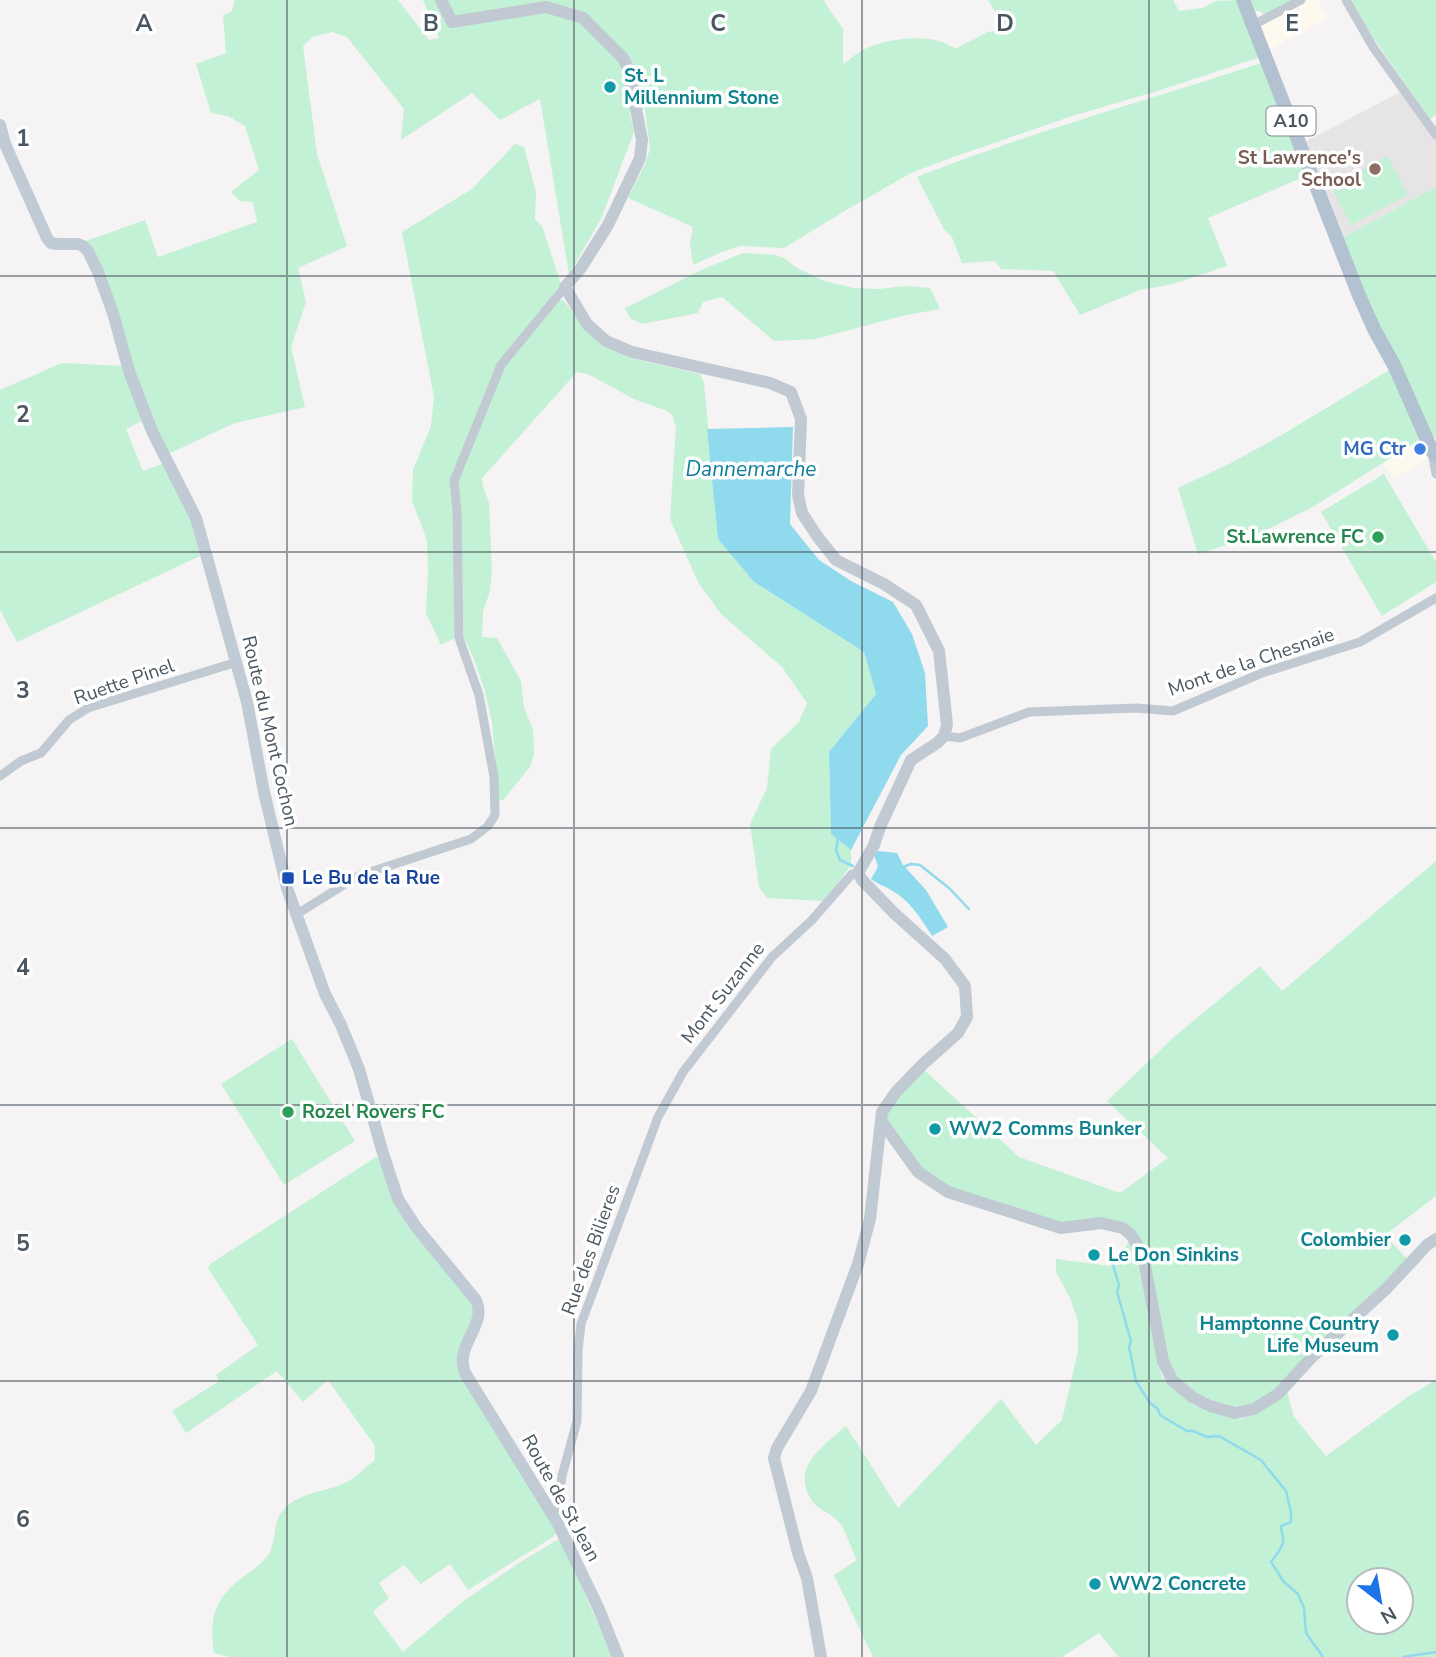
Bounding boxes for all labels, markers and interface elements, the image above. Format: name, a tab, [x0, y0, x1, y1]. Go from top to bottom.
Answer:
text: A	[135, 8, 153, 39]
text: B	[423, 8, 439, 39]
text: C	[710, 8, 726, 39]
text: D	[996, 8, 1014, 39]
text: E	[1285, 8, 1299, 39]
place label: St. L Millennium Stone	[624, 63, 779, 111]
marker: St. L Millennium Stone	[602, 79, 618, 95]
road number: A10	[1266, 106, 1316, 136]
text: 1	[16, 123, 30, 154]
place label: St Lawrence's School	[1238, 145, 1361, 193]
marker: St Lawrence's School	[1367, 161, 1383, 177]
text: 2	[16, 399, 30, 430]
place label: MG Ctr	[1343, 436, 1407, 462]
marker: MG Ctr	[1412, 441, 1428, 457]
water label: Dannemarche	[685, 455, 817, 483]
place label: St.Lawrence FC	[1226, 524, 1364, 550]
marker: St.Lawrence FC	[1370, 529, 1386, 545]
street label: Mont de la Chesnaie	[1165, 621, 1337, 703]
street label: Route du Mont Cochon	[235, 633, 305, 829]
street label: Ruette Pinel	[70, 653, 178, 711]
text: 3	[16, 675, 30, 706]
place label: Le Bu de la Rue	[302, 865, 440, 891]
marker: Le Bu de la Rue	[280, 870, 296, 886]
street label: Mont Suzanne	[675, 937, 771, 1049]
text: 4	[16, 952, 30, 983]
place label: Rozel Rovers FC	[302, 1099, 445, 1125]
marker: Rozel Rovers FC	[280, 1104, 296, 1120]
place label: WW2 Comms Bunker	[949, 1116, 1142, 1142]
marker: WW2 Comms Bunker	[927, 1121, 943, 1137]
street label: Rue des Bilieres	[555, 1181, 627, 1319]
place label: Colombier	[1300, 1227, 1392, 1253]
text: 5	[16, 1228, 30, 1259]
marker: Colombier	[1397, 1232, 1413, 1248]
place label: Le Don Sinkins	[1108, 1242, 1239, 1268]
marker: Le Don Sinkins	[1086, 1247, 1102, 1263]
place label: Hamptonne Country Life Museum	[1200, 1311, 1380, 1359]
marker: Hamptonne Country Life Museum	[1385, 1327, 1401, 1343]
street label: Route de St Jean	[515, 1430, 607, 1566]
text: 6	[16, 1504, 30, 1535]
north arrow	[1345, 1566, 1415, 1636]
place label: WW2 Concrete	[1109, 1571, 1246, 1597]
marker: WW2 Concrete	[1087, 1576, 1103, 1592]
text: N	[1375, 1600, 1401, 1630]

